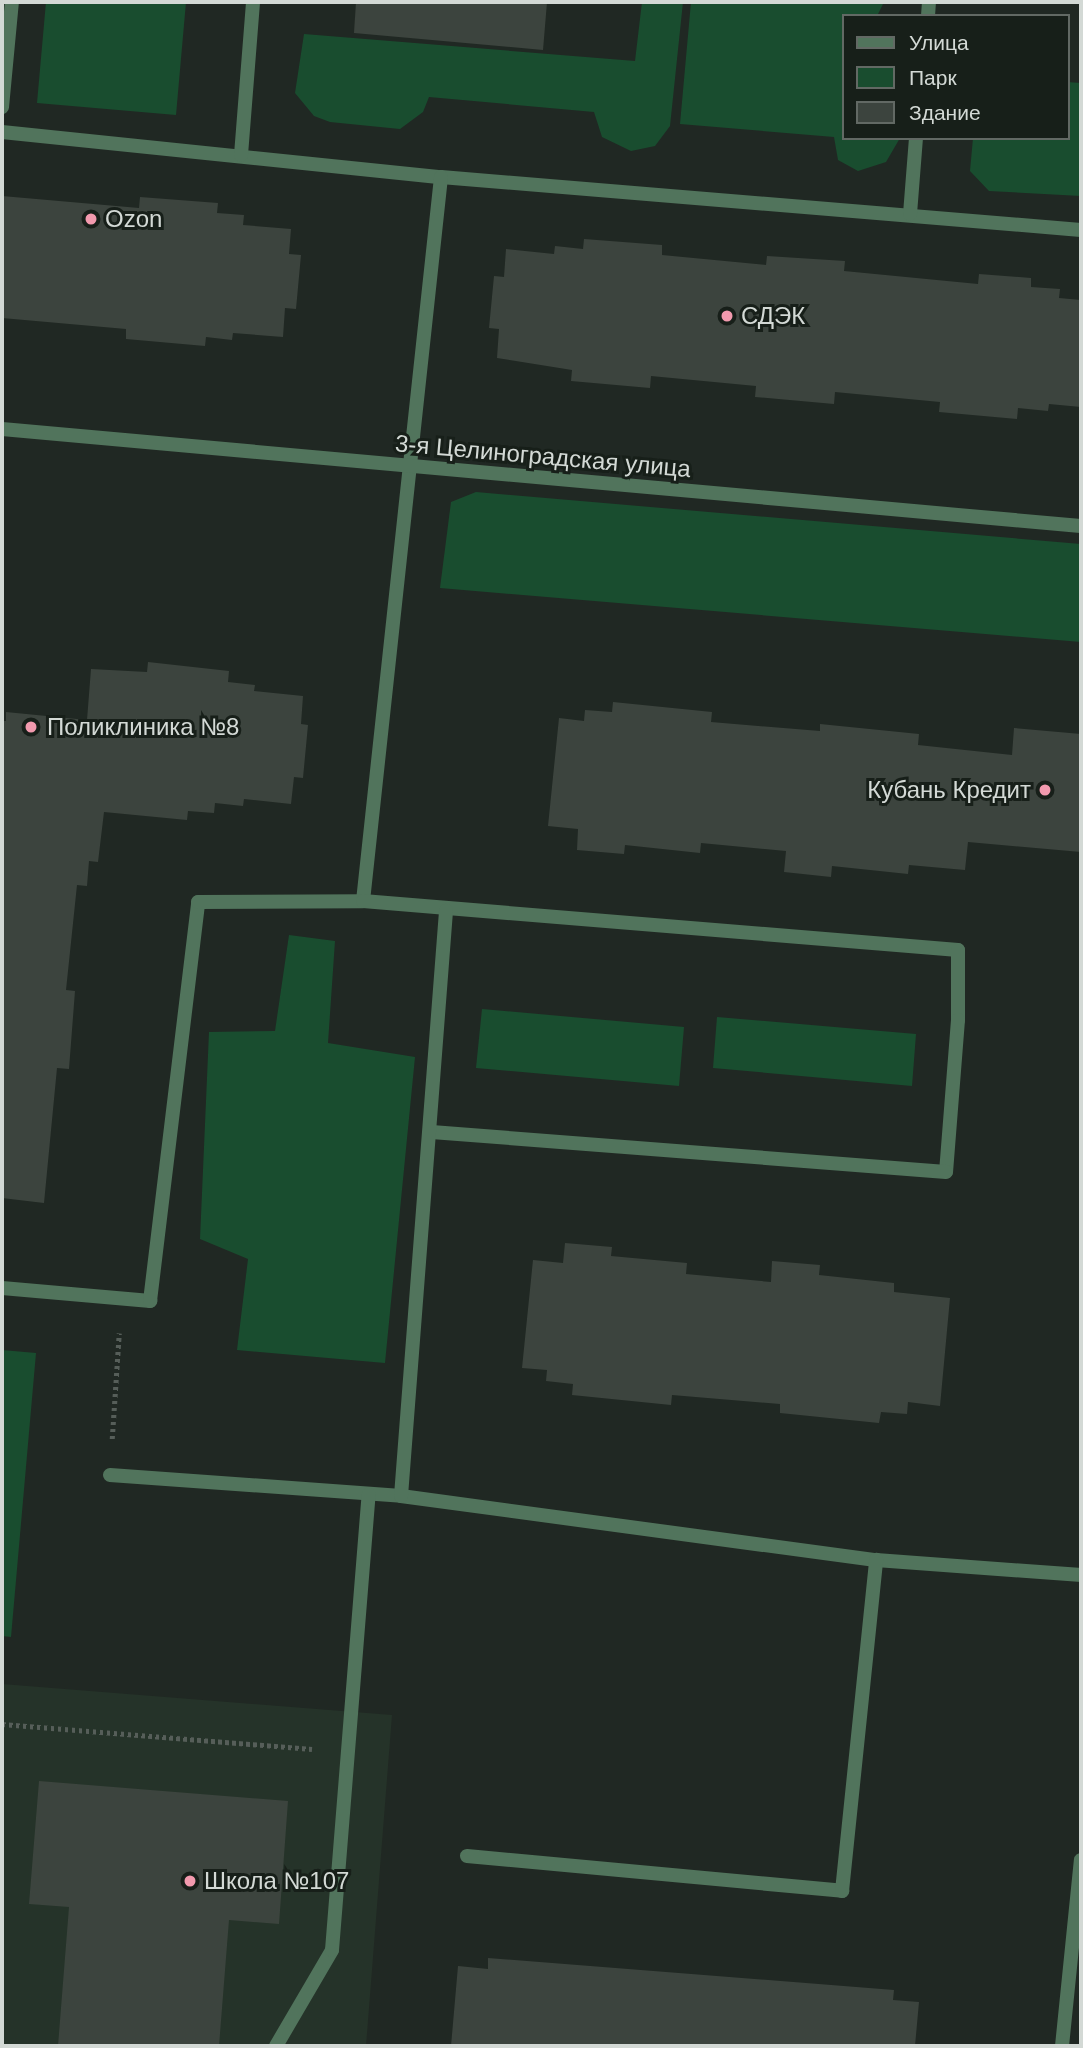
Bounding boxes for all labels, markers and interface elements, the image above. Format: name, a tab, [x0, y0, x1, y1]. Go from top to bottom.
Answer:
legend	[842, 14, 1069, 140]
text: Улица	[909, 31, 969, 54]
text: Парк	[909, 66, 957, 89]
text: Здание	[909, 101, 981, 124]
place label: Ozon	[105, 205, 162, 233]
marker: Ozon	[83, 211, 99, 227]
place label: СДЭК	[741, 302, 805, 330]
marker: СДЭК	[719, 308, 735, 324]
street label: 3-я Целиноградская улица	[394, 429, 692, 483]
place label: Поликлиника №8	[47, 713, 239, 741]
marker: Поликлиника №8	[21, 717, 41, 737]
place label: Кубань Кредит	[867, 776, 1031, 804]
marker: Кубань Кредит	[1037, 782, 1053, 798]
place label: Школа №107	[204, 1867, 349, 1895]
marker: Школа №107	[182, 1873, 198, 1889]

